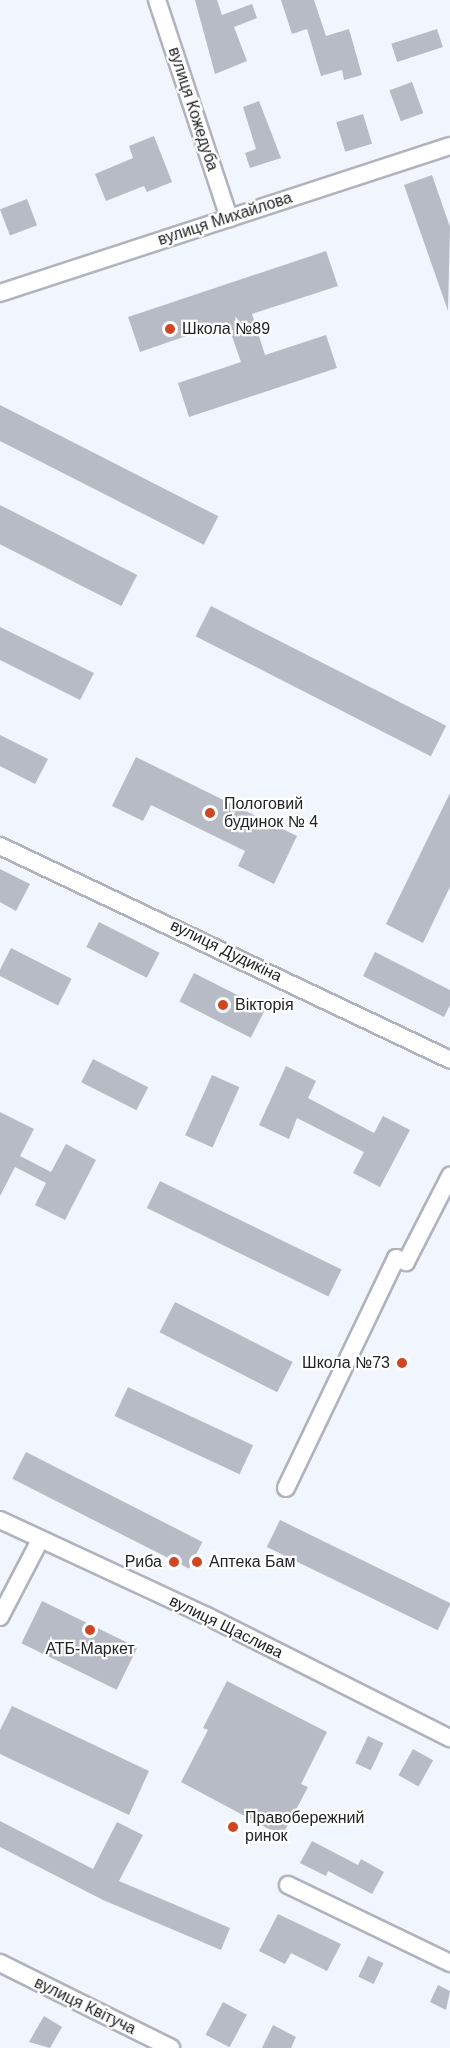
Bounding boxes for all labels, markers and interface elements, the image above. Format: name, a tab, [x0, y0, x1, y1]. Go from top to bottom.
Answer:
street label: вулиця Кожедуба	[164, 45, 222, 173]
street label: вулиця Михайлова	[156, 188, 294, 250]
place label: Школа №89	[182, 319, 270, 339]
marker: Школа №89	[163, 322, 177, 336]
place label: Пологовий будинок № 4	[224, 794, 318, 832]
marker: Пологовий будинок № 4	[201, 804, 219, 822]
street label: вулиця Дудикіна	[167, 916, 285, 986]
place label: Вікторія	[235, 995, 294, 1015]
marker: Вікторія	[216, 998, 230, 1012]
place label: Школа №73	[302, 1353, 390, 1373]
marker: Школа №73	[395, 1356, 409, 1370]
place label: Риба	[125, 1552, 162, 1572]
place label: Аптека Бам	[209, 1552, 295, 1572]
marker: Риба	[167, 1555, 181, 1569]
marker: Аптека Бам	[190, 1555, 204, 1569]
street label: вулиця Щаслива	[166, 1591, 286, 1663]
marker: АТБ-Маркет	[83, 1623, 97, 1637]
place label: АТБ-Маркет	[45, 1639, 135, 1659]
place label: Правобережний ринок	[245, 1808, 364, 1846]
marker: Правобережний ринок	[226, 1820, 240, 1834]
street label: вулиця Квітуча	[31, 1973, 139, 2039]

